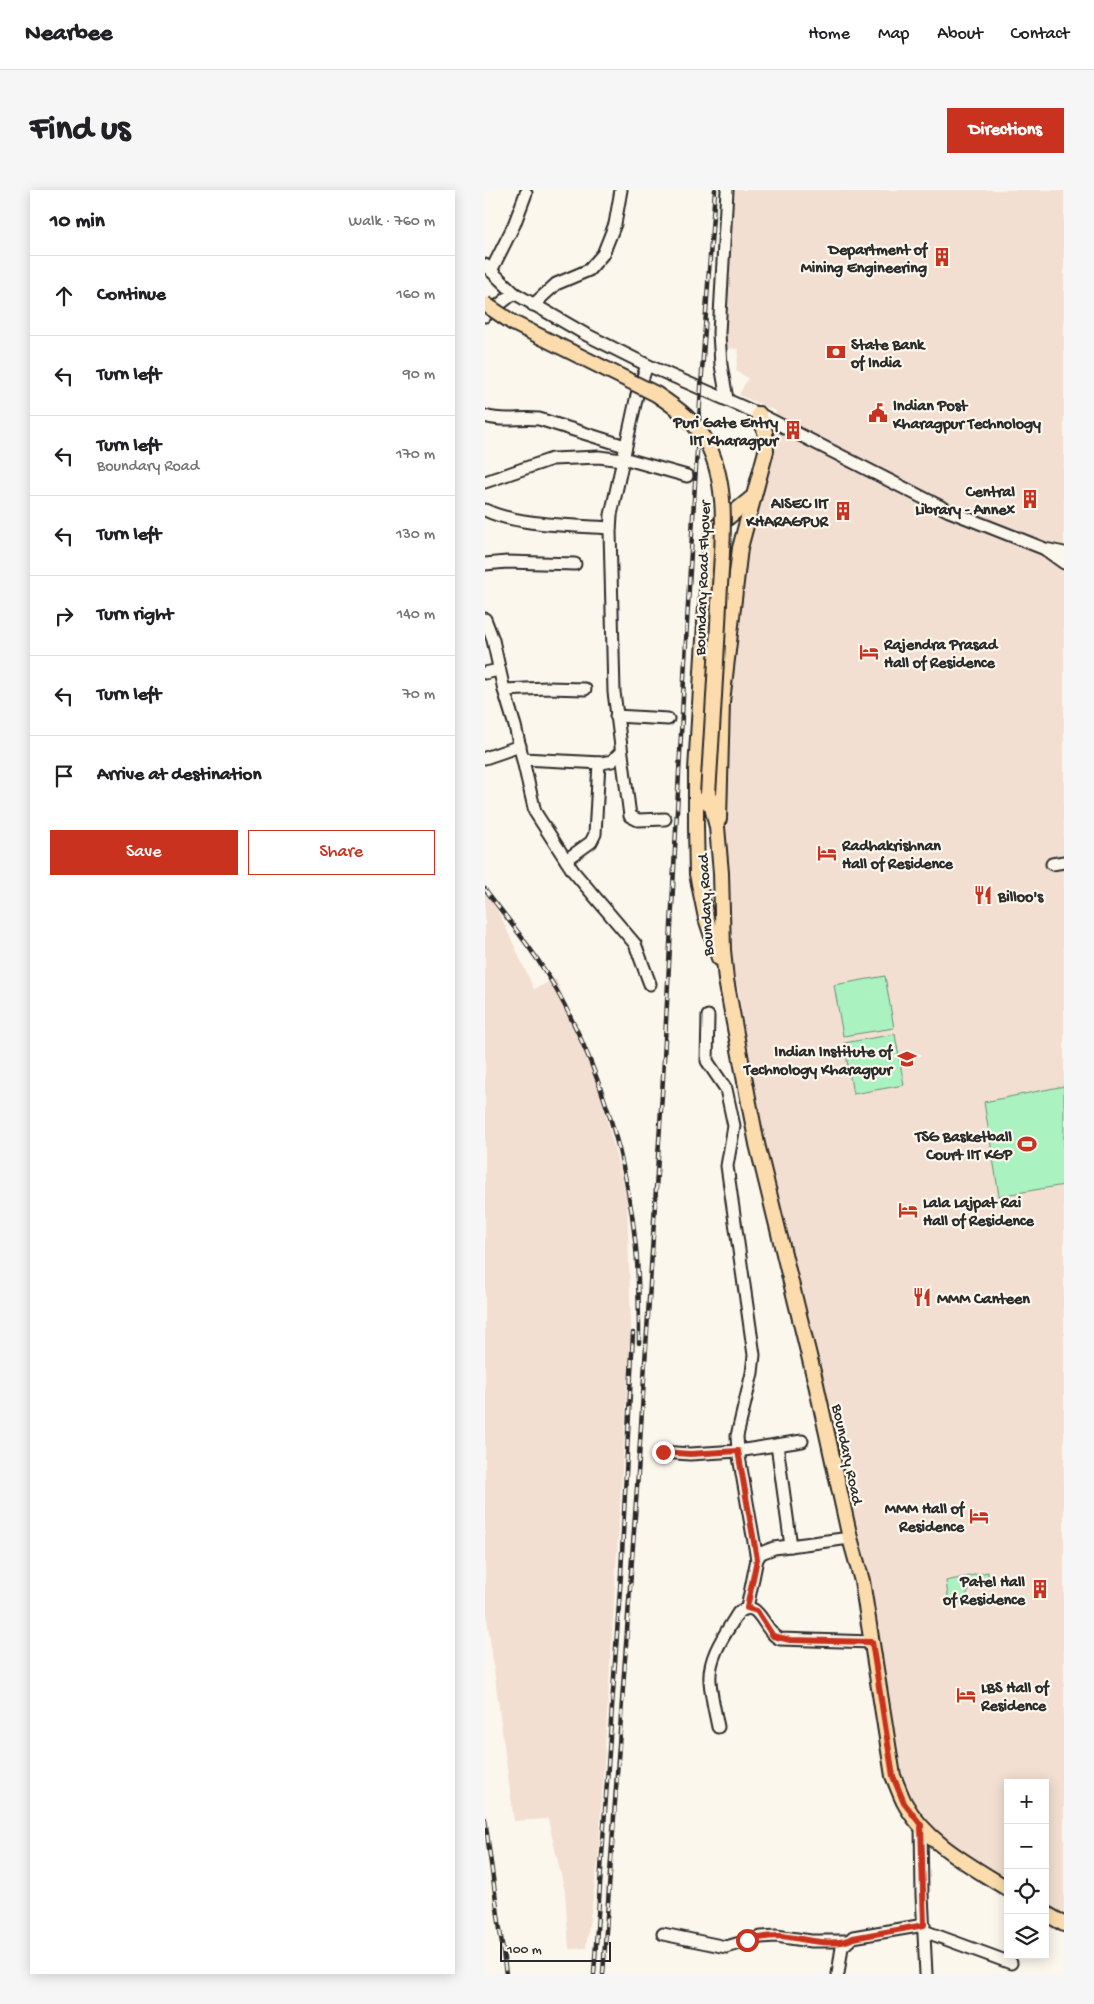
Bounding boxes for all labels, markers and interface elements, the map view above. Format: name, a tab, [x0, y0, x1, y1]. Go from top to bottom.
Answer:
text: Nearbee	[25, 20, 112, 49]
text: Home	[808, 24, 850, 45]
text: Map	[878, 24, 909, 45]
text: About	[937, 24, 983, 45]
text: Contact	[1011, 24, 1069, 45]
button: Directions	[947, 108, 1064, 153]
text: Find us	[30, 110, 130, 151]
text: 10 min	[50, 210, 105, 235]
text: Walk · 760 m	[349, 213, 435, 232]
place label: Department of Mining Engineering	[801, 241, 929, 279]
building icon: Department of Mining Engineering	[931, 246, 953, 268]
icon: ahead	[50, 282, 78, 310]
text: Continue	[97, 284, 166, 307]
text: 160 m	[396, 286, 435, 305]
place label: State Bank of India	[850, 337, 926, 374]
bank icon: State Bank of India	[825, 341, 847, 363]
icon: left	[50, 362, 78, 390]
text: Turn left	[97, 364, 161, 387]
text: 90 m	[403, 366, 435, 385]
place label: Indian Post Kharagpur Technology	[892, 398, 1041, 435]
public building icon: Indian Post Kharagpur Technology	[867, 402, 889, 424]
place label: Puri Gate Entry IIT Kharagpur	[673, 415, 780, 452]
building icon: Puri Gate Entry IIT Kharagpur	[782, 419, 804, 441]
text: Turn left	[97, 435, 161, 458]
icon: left	[50, 442, 78, 470]
text: 170 m	[396, 446, 435, 465]
text: Boundary Road	[97, 458, 199, 477]
place label: Central Library - Annex	[915, 484, 1016, 521]
building icon: Central Library - Annex	[1019, 488, 1041, 510]
place label: AISEC IIT KHARAGPUR	[745, 496, 830, 533]
street label: Boundary Road Flyover	[692, 499, 717, 657]
building icon: AISEC IIT KHARAGPUR	[832, 500, 854, 522]
icon: left	[50, 522, 78, 550]
text: Turn left	[97, 524, 161, 547]
text: 130 m	[396, 526, 435, 545]
icon: right	[50, 602, 78, 630]
text: Turn right	[97, 604, 173, 627]
text: 140 m	[397, 606, 435, 625]
place label: Rajendra Prasad Hall of Residence	[883, 637, 999, 674]
hotel icon: Rajendra Prasad Hall of Residence	[858, 641, 880, 663]
icon: left	[50, 682, 78, 710]
text: Turn left	[97, 684, 161, 707]
text: 70 m	[402, 686, 435, 705]
icon: arrive	[50, 762, 78, 790]
text: Arrive at destination	[97, 764, 261, 787]
button: Save	[50, 830, 238, 875]
button: Share	[248, 830, 435, 875]
place label: Radhakrishnan Hall of Residence	[841, 838, 954, 875]
hotel icon: Radhakrishnan Hall of Residence	[816, 842, 838, 864]
street label: Boundary Road	[695, 852, 720, 957]
restaurant icon: Billoo's	[972, 884, 994, 906]
place label: Billoo's	[997, 889, 1044, 908]
place label: Indian Institute of Technology Kharagpur	[742, 1043, 894, 1081]
school or university icon: Indian Institute of Technology Kharagpur	[896, 1048, 918, 1070]
place label: TSG Basketball Court IIT KGP	[913, 1129, 1013, 1166]
sports icon: TSG Basketball Court IIT KGP	[1016, 1133, 1038, 1155]
place label: Lala Lajpat Rai Hall of Residence	[923, 1195, 1035, 1232]
hotel icon: Lala Lajpat Rai Hall of Residence	[897, 1199, 919, 1221]
restaurant icon: MMM Canteen	[911, 1286, 933, 1308]
place label: MMM Canteen	[937, 1291, 1030, 1310]
street label: Boundary Road	[825, 1402, 866, 1508]
route end	[652, 1441, 675, 1464]
place label: MMM Hall of Residence	[885, 1500, 966, 1538]
hotel icon: MMM Hall of Residence	[968, 1505, 990, 1527]
place label: Patel Hall of Residence	[942, 1574, 1026, 1611]
building icon: Patel Hall of Residence	[1029, 1578, 1051, 1600]
place label: LBS Hall of Residence	[980, 1679, 1050, 1717]
hotel icon: LBS Hall of Residence	[955, 1684, 977, 1706]
map controls	[1004, 1779, 1049, 1959]
button: +	[1004, 1779, 1049, 1824]
button: −	[1004, 1824, 1049, 1869]
button: locate	[1004, 1869, 1049, 1914]
button: layers	[1004, 1914, 1049, 1959]
route start	[736, 1929, 759, 1952]
scale bar	[500, 1939, 611, 1962]
text: 100 m	[507, 1942, 542, 1959]

